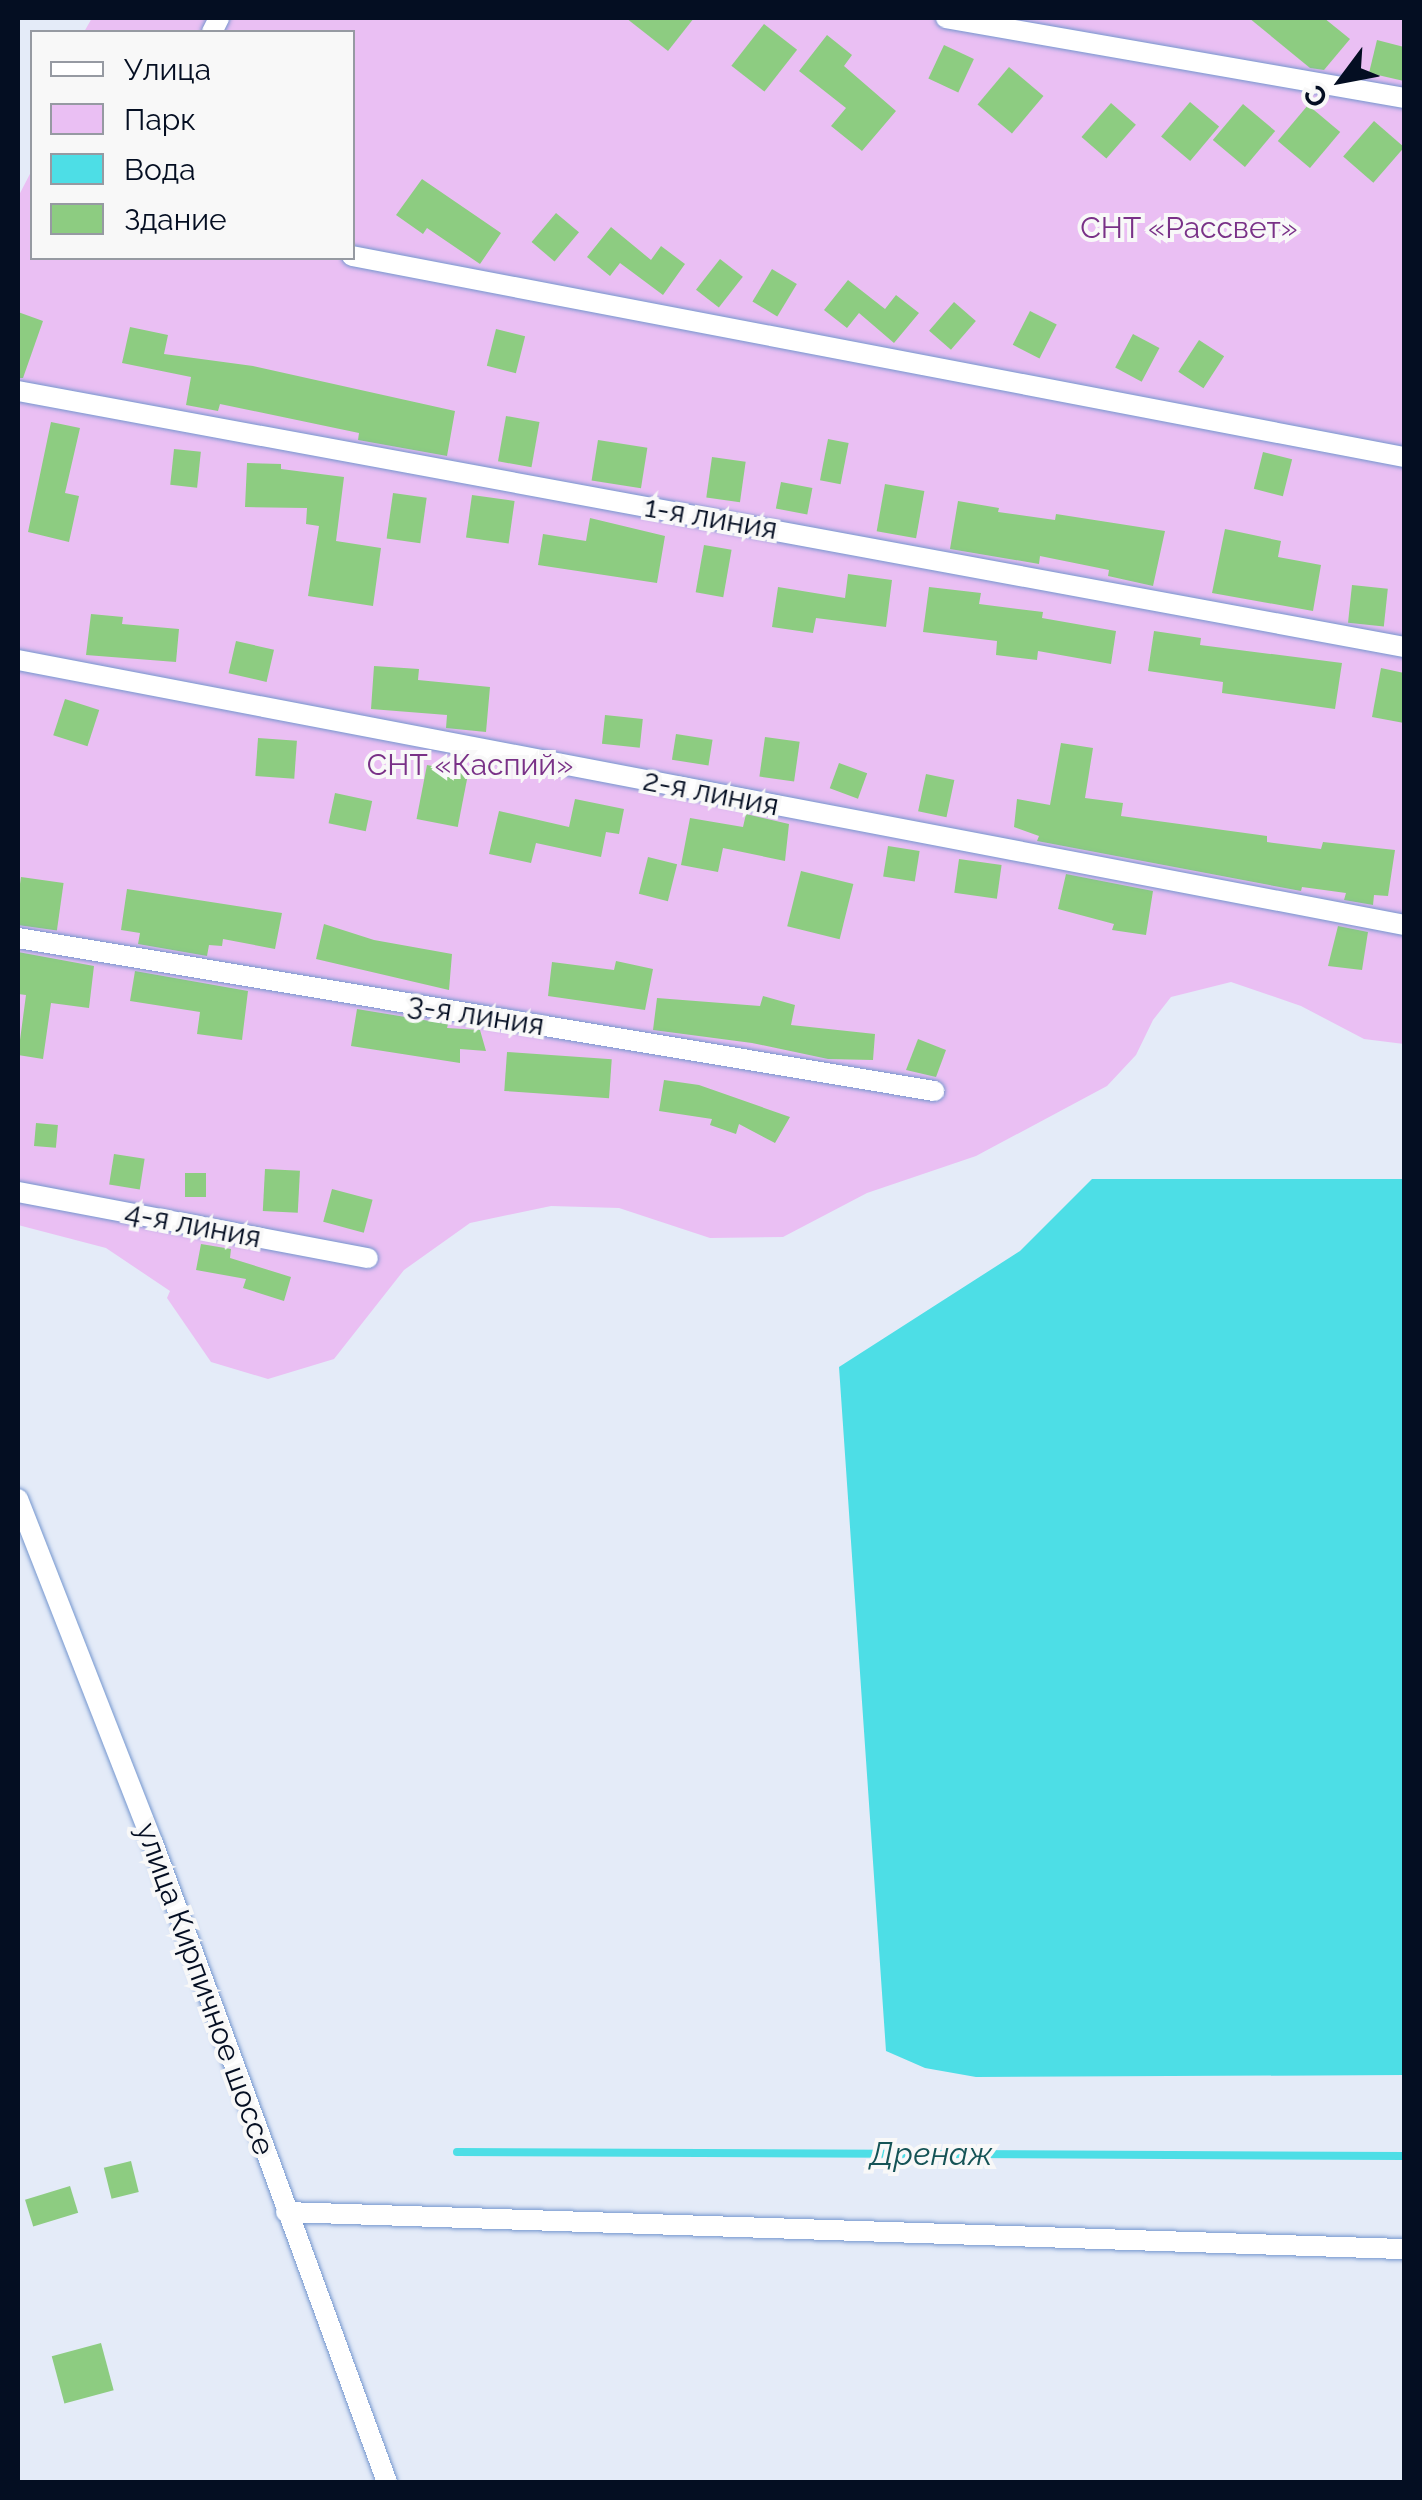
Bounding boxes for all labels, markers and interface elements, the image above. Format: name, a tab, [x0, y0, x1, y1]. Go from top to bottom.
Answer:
legend	[30, 30, 355, 260]
north arrow	[1292, 30, 1392, 130]
text: Улица	[124, 52, 211, 87]
text: С	[1297, 79, 1335, 113]
text: Парк	[124, 102, 196, 137]
text: Вода	[124, 152, 196, 187]
text: Здание	[124, 202, 227, 237]
park label: СНТ «Рассвет»	[1080, 210, 1298, 246]
street label: 1-я линия	[642, 489, 780, 547]
park label: СНТ «Каспий»	[366, 747, 574, 783]
street label: 2-я линия	[640, 762, 782, 824]
street label: 3-я линия	[405, 986, 547, 1044]
street label: 4-я линия	[122, 1194, 264, 1256]
street label: улица Кирпичное шоссе	[128, 1818, 282, 2160]
water label: Дренаж	[869, 2135, 993, 2173]

